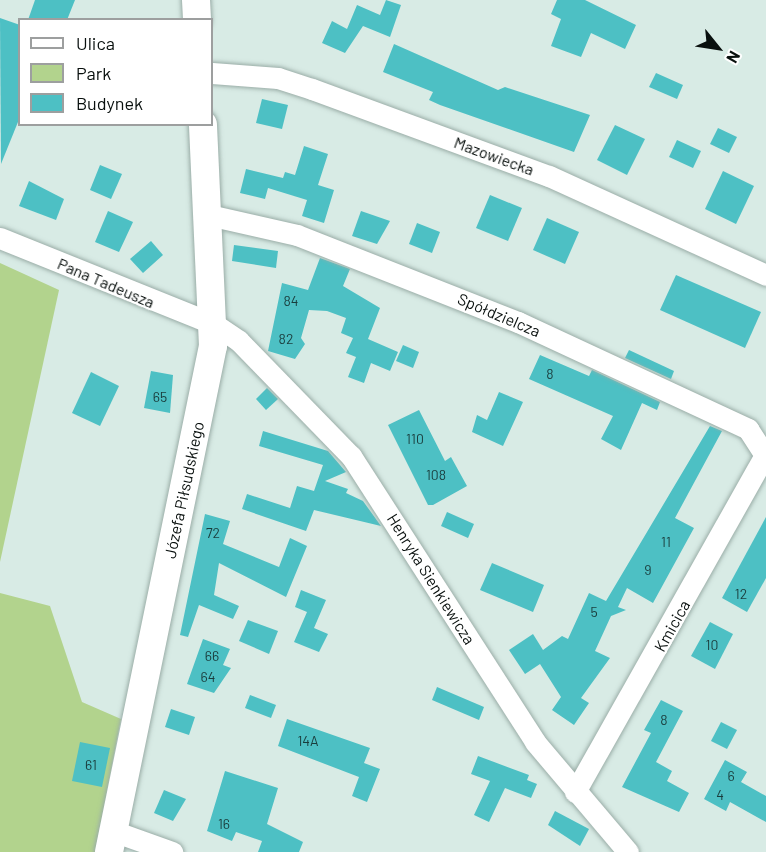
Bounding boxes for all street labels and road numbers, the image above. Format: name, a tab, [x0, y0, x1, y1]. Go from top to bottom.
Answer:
street label: Mazowiecka	[451, 133, 537, 179]
street label: Pana Tadeusza	[55, 254, 157, 312]
street label: Spółdzielcza	[455, 289, 543, 341]
street label: Józefa Piłsudskiego	[160, 420, 208, 560]
street label: Henryka Sienkiewicza	[383, 510, 479, 648]
street label: Kmicica	[650, 597, 694, 655]

